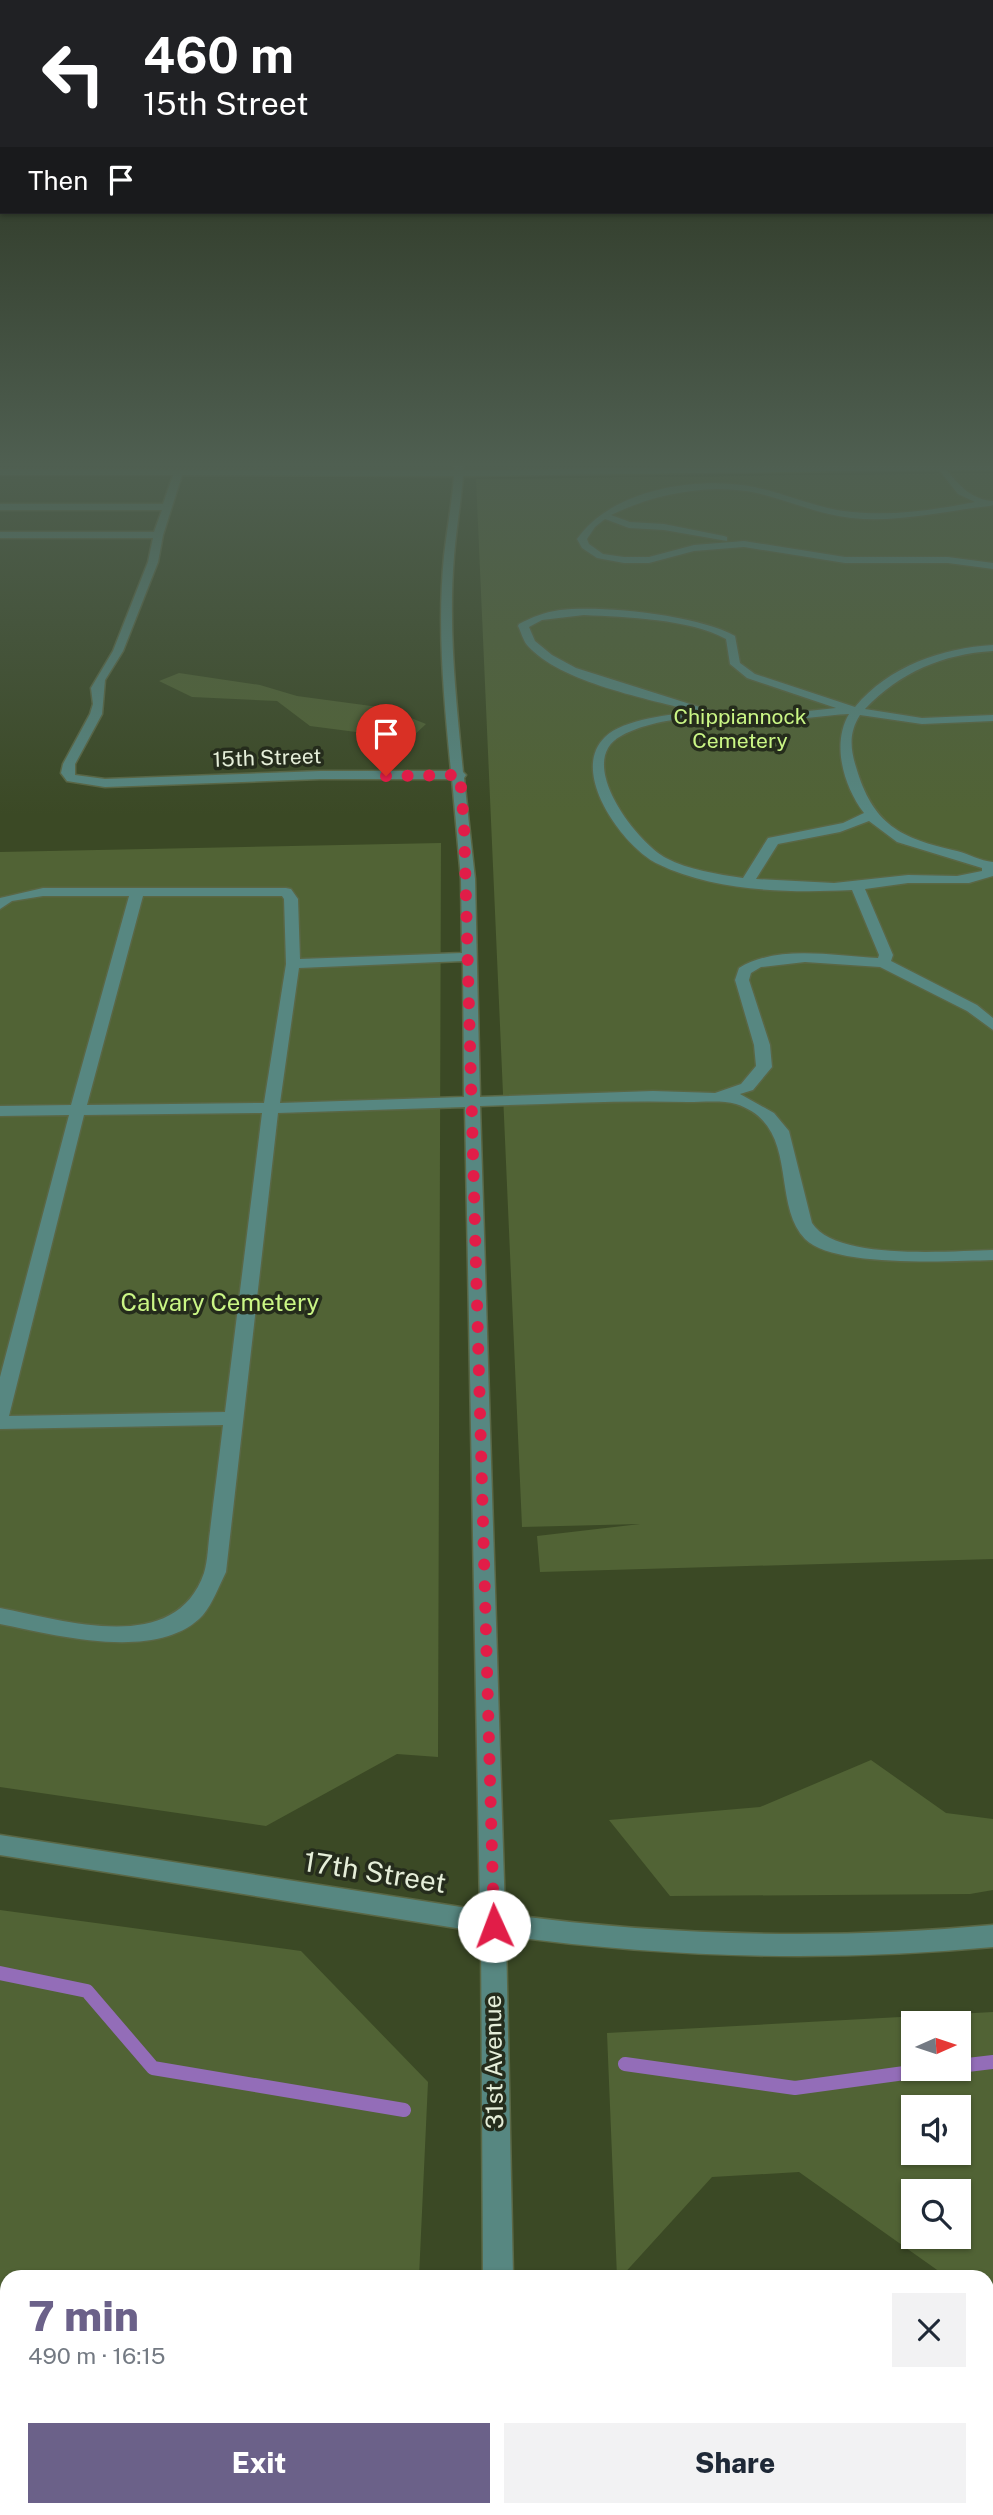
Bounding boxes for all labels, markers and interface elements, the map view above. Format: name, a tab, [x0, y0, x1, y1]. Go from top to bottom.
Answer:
text: 460 m	[143, 26, 294, 84]
icon: left	[28, 28, 119, 119]
text: 15th Street	[143, 85, 309, 122]
icon: arrive	[102, 161, 140, 199]
text: Then	[28, 165, 88, 196]
pin	[356, 704, 416, 776]
park label: Chippiannock Cemetery	[674, 704, 807, 753]
icon: arrive	[367, 715, 405, 753]
street label: 15th Street	[212, 743, 322, 772]
park label: Calvary Cemetery	[121, 1288, 320, 1316]
street label: 17th Street	[301, 1844, 449, 1899]
position arrow	[457, 1889, 531, 1963]
street label: 31st Avenue	[478, 1995, 508, 2129]
north arrow	[901, 2011, 971, 2081]
map controls	[901, 2011, 971, 2249]
button: sound	[901, 2095, 971, 2165]
button: search	[901, 2179, 971, 2249]
text: 7 min	[28, 2291, 139, 2340]
button: close	[892, 2293, 966, 2367]
text: 490 m · 16:15	[28, 2342, 166, 2369]
button: Exit	[28, 2423, 490, 2503]
button: Share	[504, 2423, 966, 2503]

